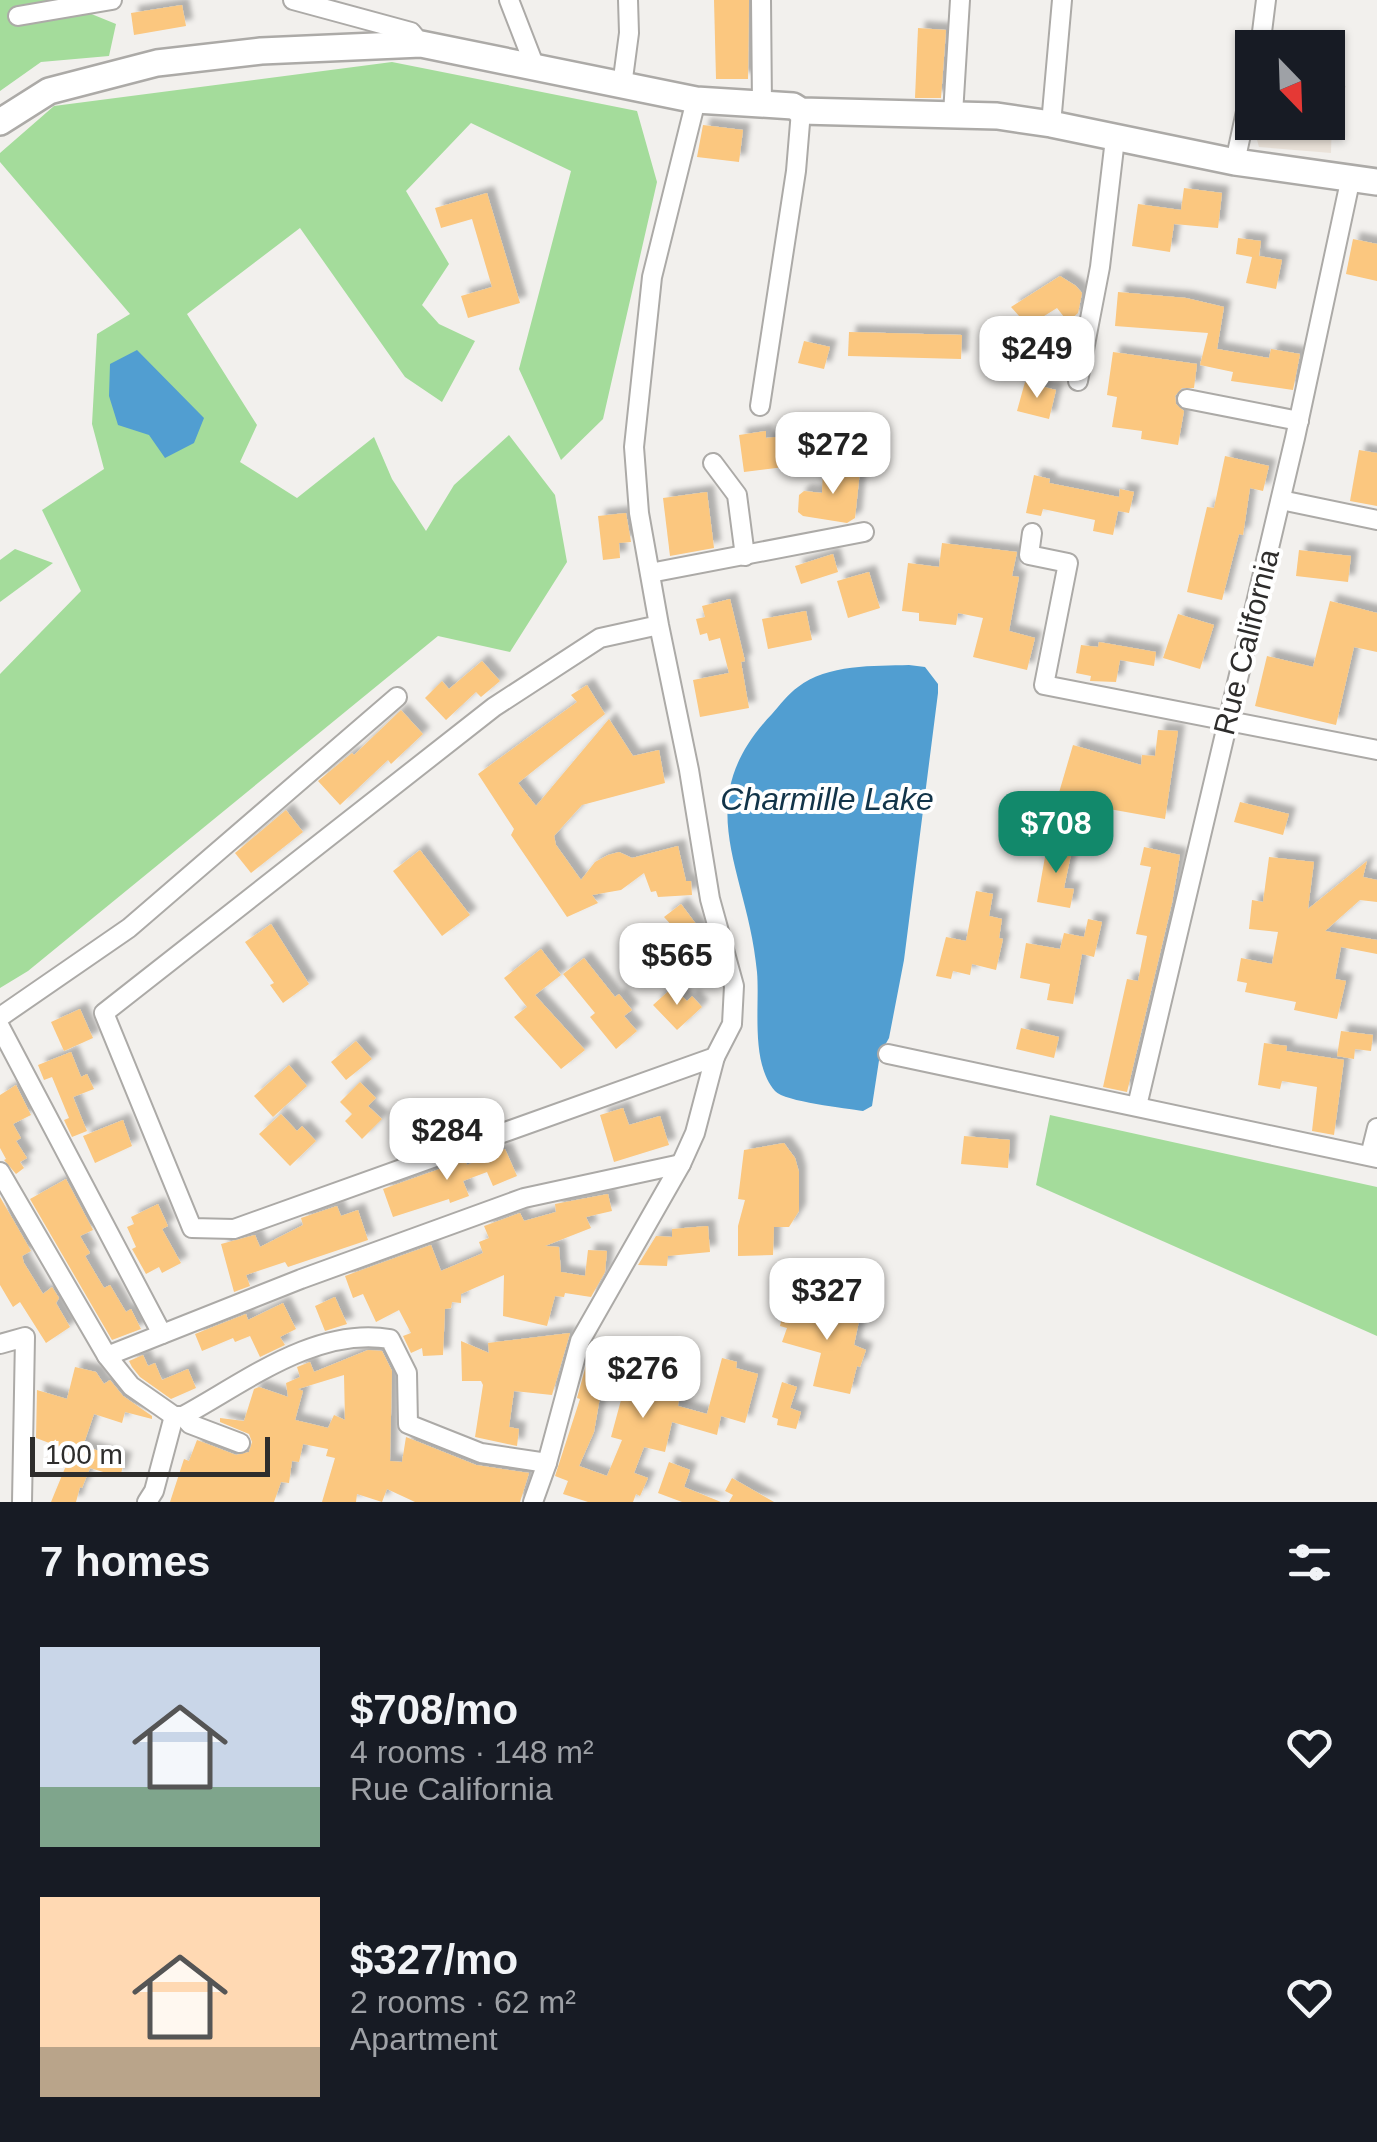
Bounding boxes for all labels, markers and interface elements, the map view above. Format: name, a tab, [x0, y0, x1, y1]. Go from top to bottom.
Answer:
north arrow	[1235, 30, 1345, 140]
map controls	[1235, 30, 1345, 140]
pin: $249	[978, 316, 1096, 401]
text: $249	[1001, 330, 1073, 366]
pin: $272	[774, 412, 892, 497]
text: $272	[797, 426, 869, 462]
street label: Rue California	[1207, 545, 1285, 738]
water label: Charmille Lake	[720, 781, 934, 817]
pin: $708	[997, 791, 1115, 876]
text: $708	[1020, 805, 1092, 841]
pin: $565	[618, 923, 736, 1008]
text: $565	[641, 937, 713, 973]
pin: $284	[388, 1098, 506, 1183]
text: $284	[411, 1112, 483, 1148]
pin: $327	[768, 1258, 886, 1343]
text: $327	[791, 1272, 863, 1308]
pin: $276	[584, 1336, 702, 1421]
text: $276	[607, 1350, 679, 1386]
scale bar	[30, 1432, 270, 1476]
text: 100 m	[45, 1439, 123, 1470]
icon: filters	[1282, 1535, 1337, 1590]
text: 7 homes	[40, 1538, 210, 1585]
text: $708/mo	[350, 1686, 518, 1733]
icon: home	[120, 1687, 240, 1807]
icon: heart	[1282, 1720, 1337, 1775]
text: 4 rooms · 148 m²	[350, 1734, 594, 1770]
text: Rue California	[350, 1771, 553, 1807]
text: $327/mo	[350, 1936, 518, 1983]
icon: home	[120, 1937, 240, 2057]
icon: heart	[1282, 1970, 1337, 2025]
text: 2 rooms · 62 m²	[350, 1984, 576, 2020]
text: Apartment	[350, 2021, 498, 2057]

